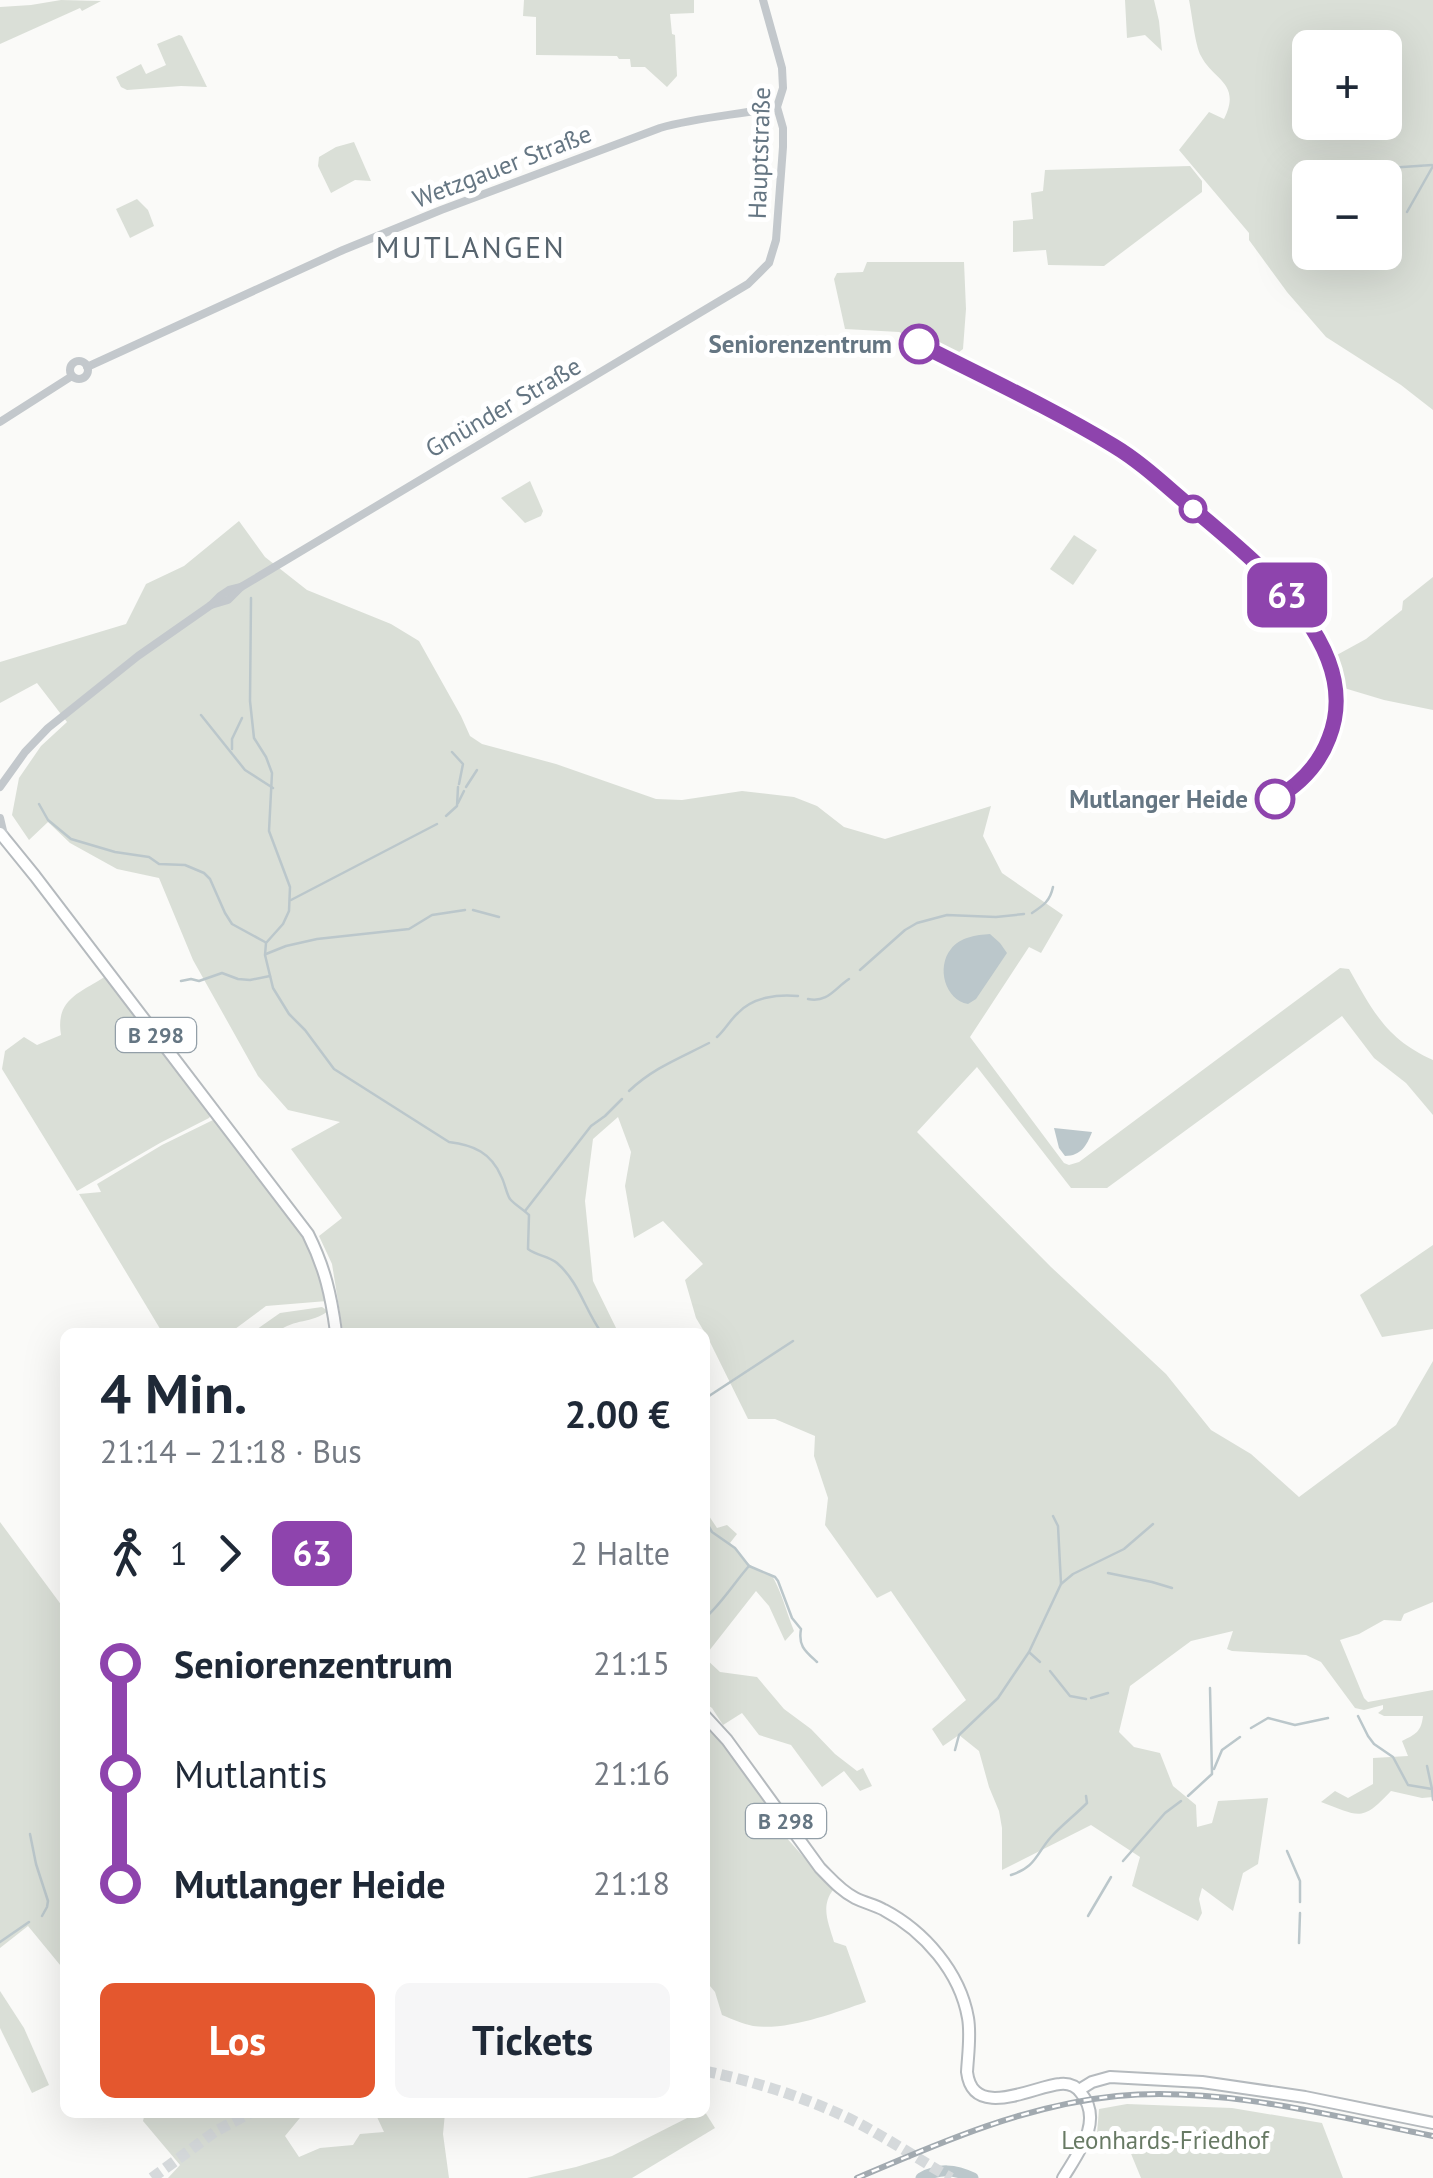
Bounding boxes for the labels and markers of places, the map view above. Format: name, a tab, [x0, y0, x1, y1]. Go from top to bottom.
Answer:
marker: Seniorenzentrum	[900, 325, 938, 363]
place label: Seniorenzentrum	[709, 328, 892, 360]
unlabelled marker	[1180, 496, 1206, 522]
marker: Mutlanger Heide	[1256, 780, 1294, 818]
place label: Mutlanger Heide	[1069, 783, 1248, 815]

